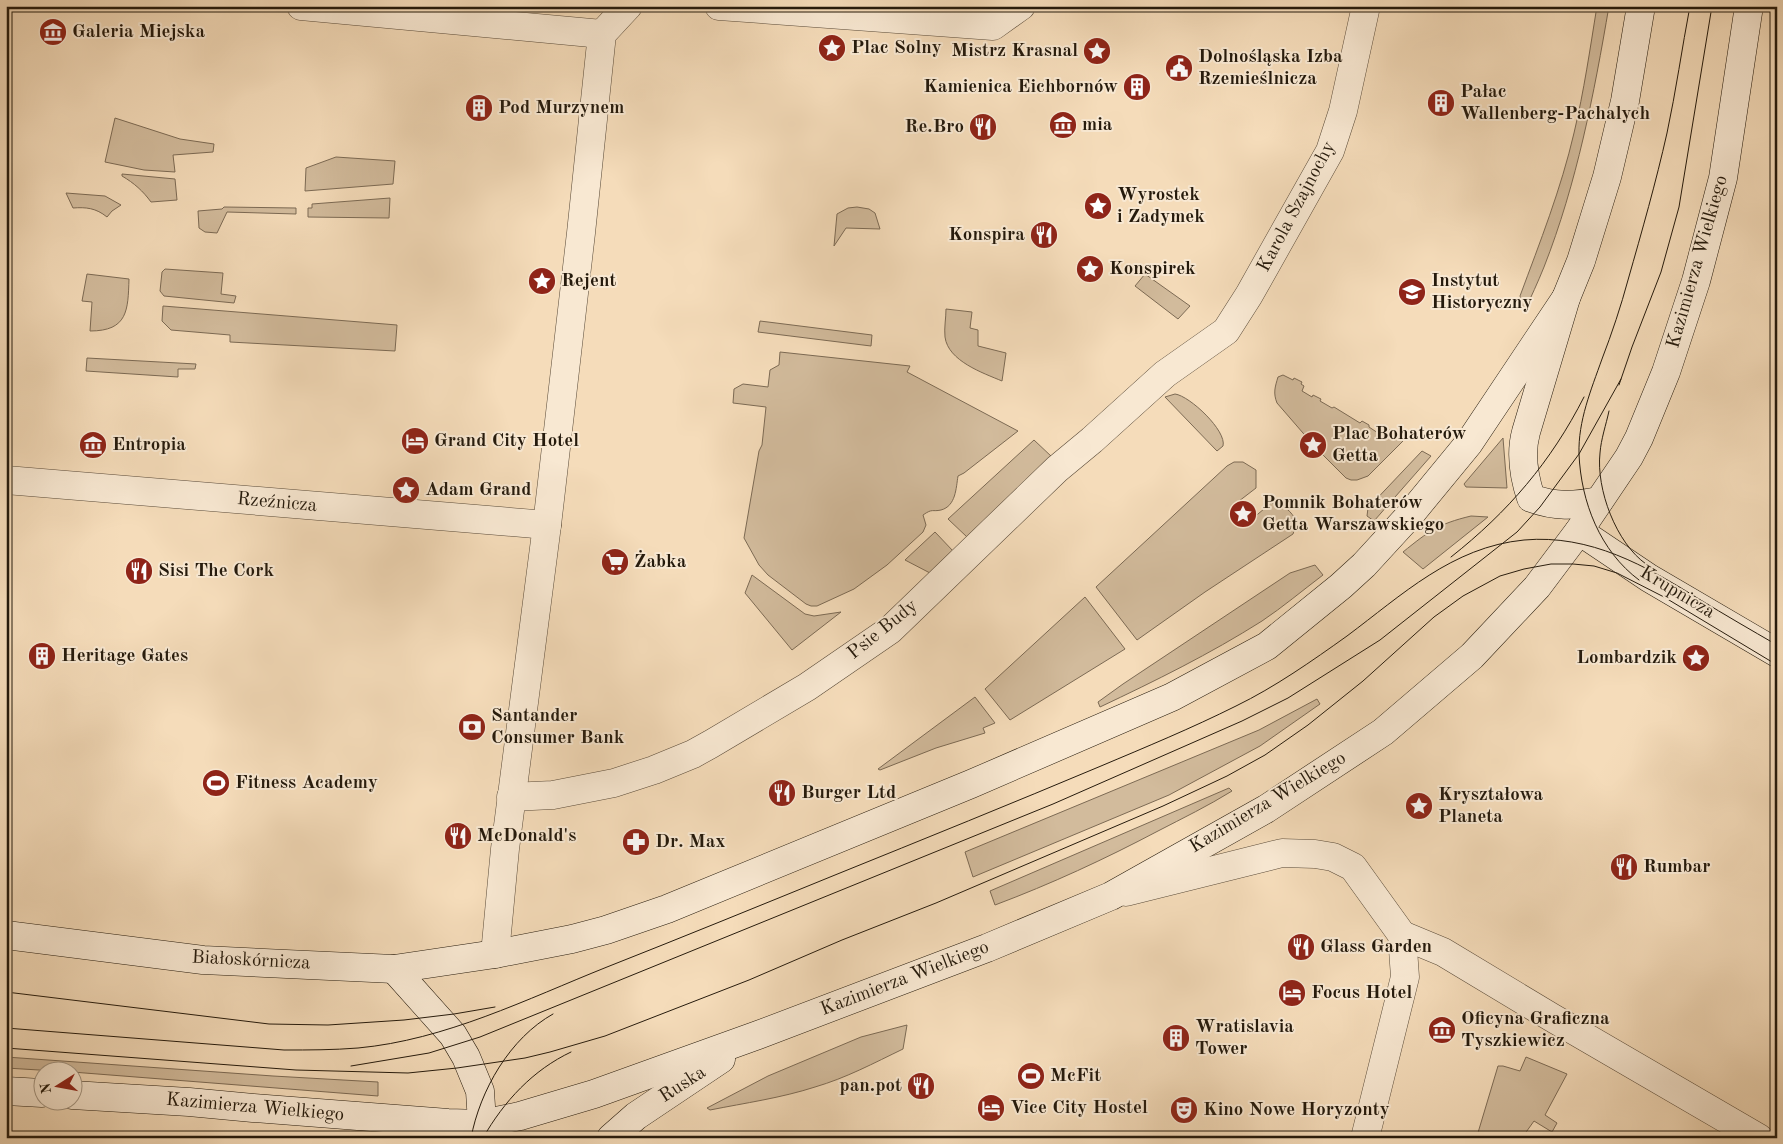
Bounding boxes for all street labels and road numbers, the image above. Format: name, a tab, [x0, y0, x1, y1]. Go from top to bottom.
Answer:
street label: Karola Szajnochy	[1255, 139, 1339, 275]
street label: Kazimierza Wielkiego	[1664, 173, 1732, 351]
street label: Rzeźnicza	[236, 490, 319, 516]
street label: Krupnicza	[1636, 563, 1718, 623]
street label: Psie Budy	[845, 596, 921, 664]
street label: Kazimierza Wielkiego	[1186, 749, 1350, 857]
street label: Kazimierza Wielkiego	[818, 938, 992, 1020]
street label: Białoskórnicza	[191, 948, 312, 974]
street label: Ruska	[656, 1063, 710, 1107]
street label: Kazimierza Wielkiego	[165, 1091, 345, 1125]

